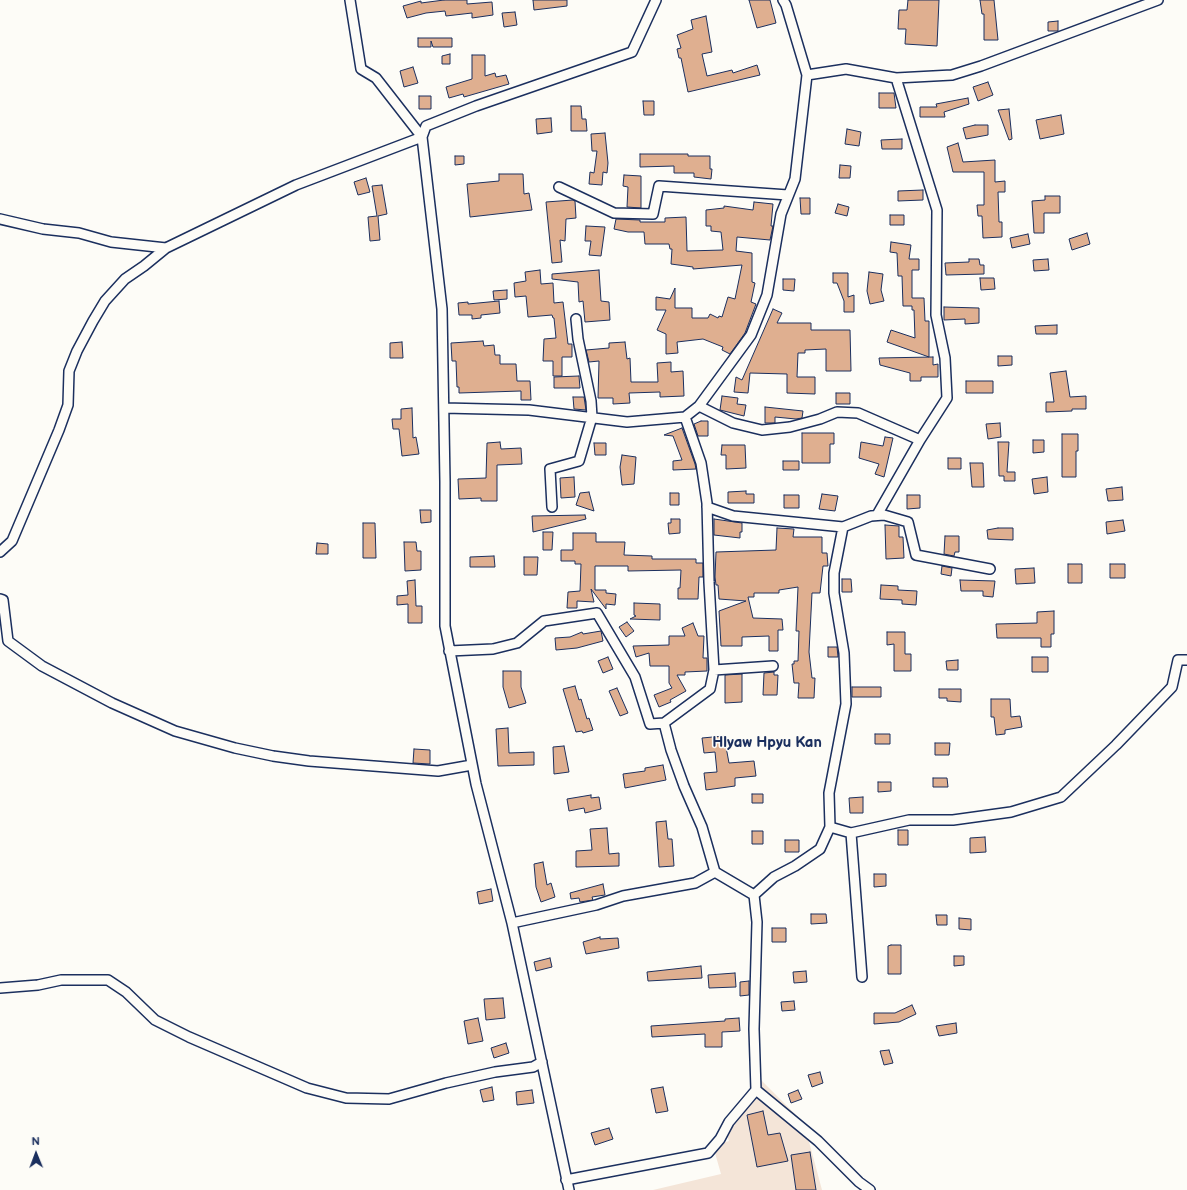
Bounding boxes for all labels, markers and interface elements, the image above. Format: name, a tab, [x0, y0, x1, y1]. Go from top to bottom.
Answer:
district label: Hlyaw Hpyu Kan	[712, 734, 822, 752]
north arrow	[16, 1134, 56, 1174]
text: N	[32, 1135, 40, 1148]

